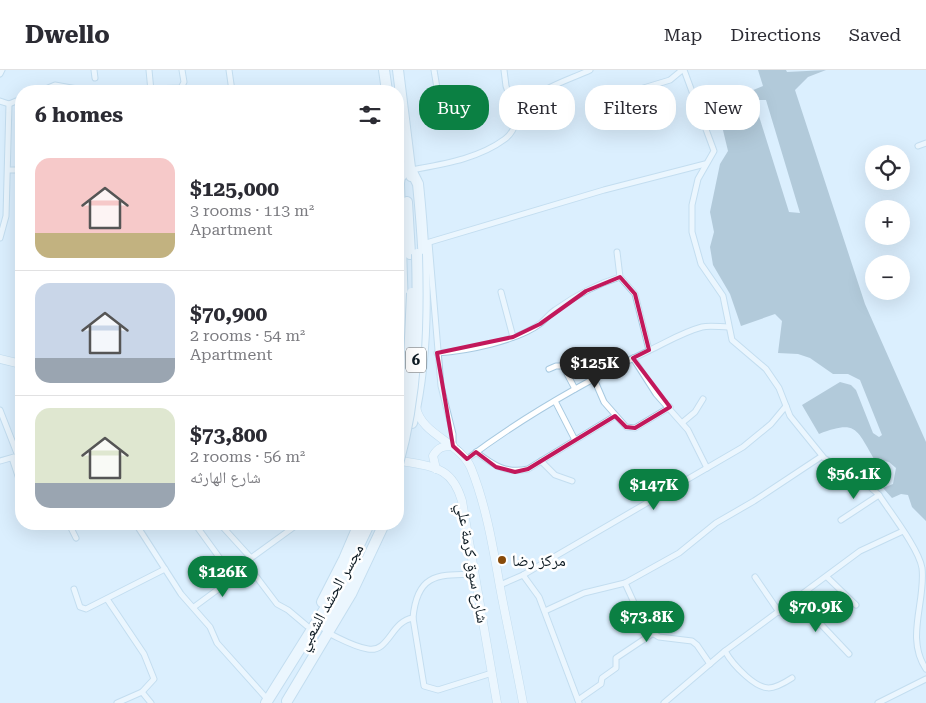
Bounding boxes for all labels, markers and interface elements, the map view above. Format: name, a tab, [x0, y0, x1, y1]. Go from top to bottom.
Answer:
text: Dwello	[25, 21, 110, 49]
text: Map	[664, 24, 702, 45]
text: Directions	[730, 24, 821, 45]
text: Saved	[849, 24, 901, 45]
chip: Buy	[419, 85, 489, 130]
chip: Rent	[499, 85, 575, 130]
chip: Filters	[585, 85, 676, 130]
chip: New	[686, 85, 760, 130]
icon: filters	[356, 101, 384, 129]
text: 6 homes	[35, 103, 123, 127]
map controls	[865, 145, 910, 300]
button: locate	[865, 145, 910, 190]
text: $125,000	[190, 177, 279, 201]
icon: home	[75, 178, 135, 238]
button: +	[865, 200, 910, 245]
text: 3 rooms · 113 m²	[190, 201, 314, 220]
text: Apartment	[190, 220, 273, 239]
button: −	[865, 255, 910, 300]
text: $70,900	[190, 302, 267, 326]
icon: home	[75, 303, 135, 363]
text: 2 rooms · 54 m²	[190, 326, 305, 345]
text: Apartment	[190, 345, 273, 364]
pin: $125K	[560, 346, 630, 389]
road number: 6	[406, 348, 426, 372]
text: $125K	[571, 353, 619, 372]
text: $73,800	[190, 423, 267, 447]
icon: home	[75, 428, 135, 488]
text: 2 rooms · 56 m²	[190, 447, 305, 466]
pin: $56.1K	[813, 458, 895, 500]
text: $56.1K	[827, 464, 881, 483]
text: شارع الهارثه	[190, 468, 261, 487]
pin: $147K	[619, 468, 689, 511]
text: $147K	[630, 475, 678, 494]
street label: شارع سوق كرمة علي	[450, 502, 492, 625]
street label: مجسر الحشد الشعبي	[293, 540, 370, 655]
place label: مركز رضا	[512, 551, 566, 570]
marker: مركز رضا	[496, 554, 508, 566]
pin: $126K	[188, 556, 258, 598]
text: $126K	[199, 562, 247, 581]
pin: $70.9K	[775, 590, 857, 633]
text: $70.9K	[789, 597, 843, 616]
pin: $73.8K	[606, 600, 688, 643]
text: $73.8K	[620, 607, 674, 626]

